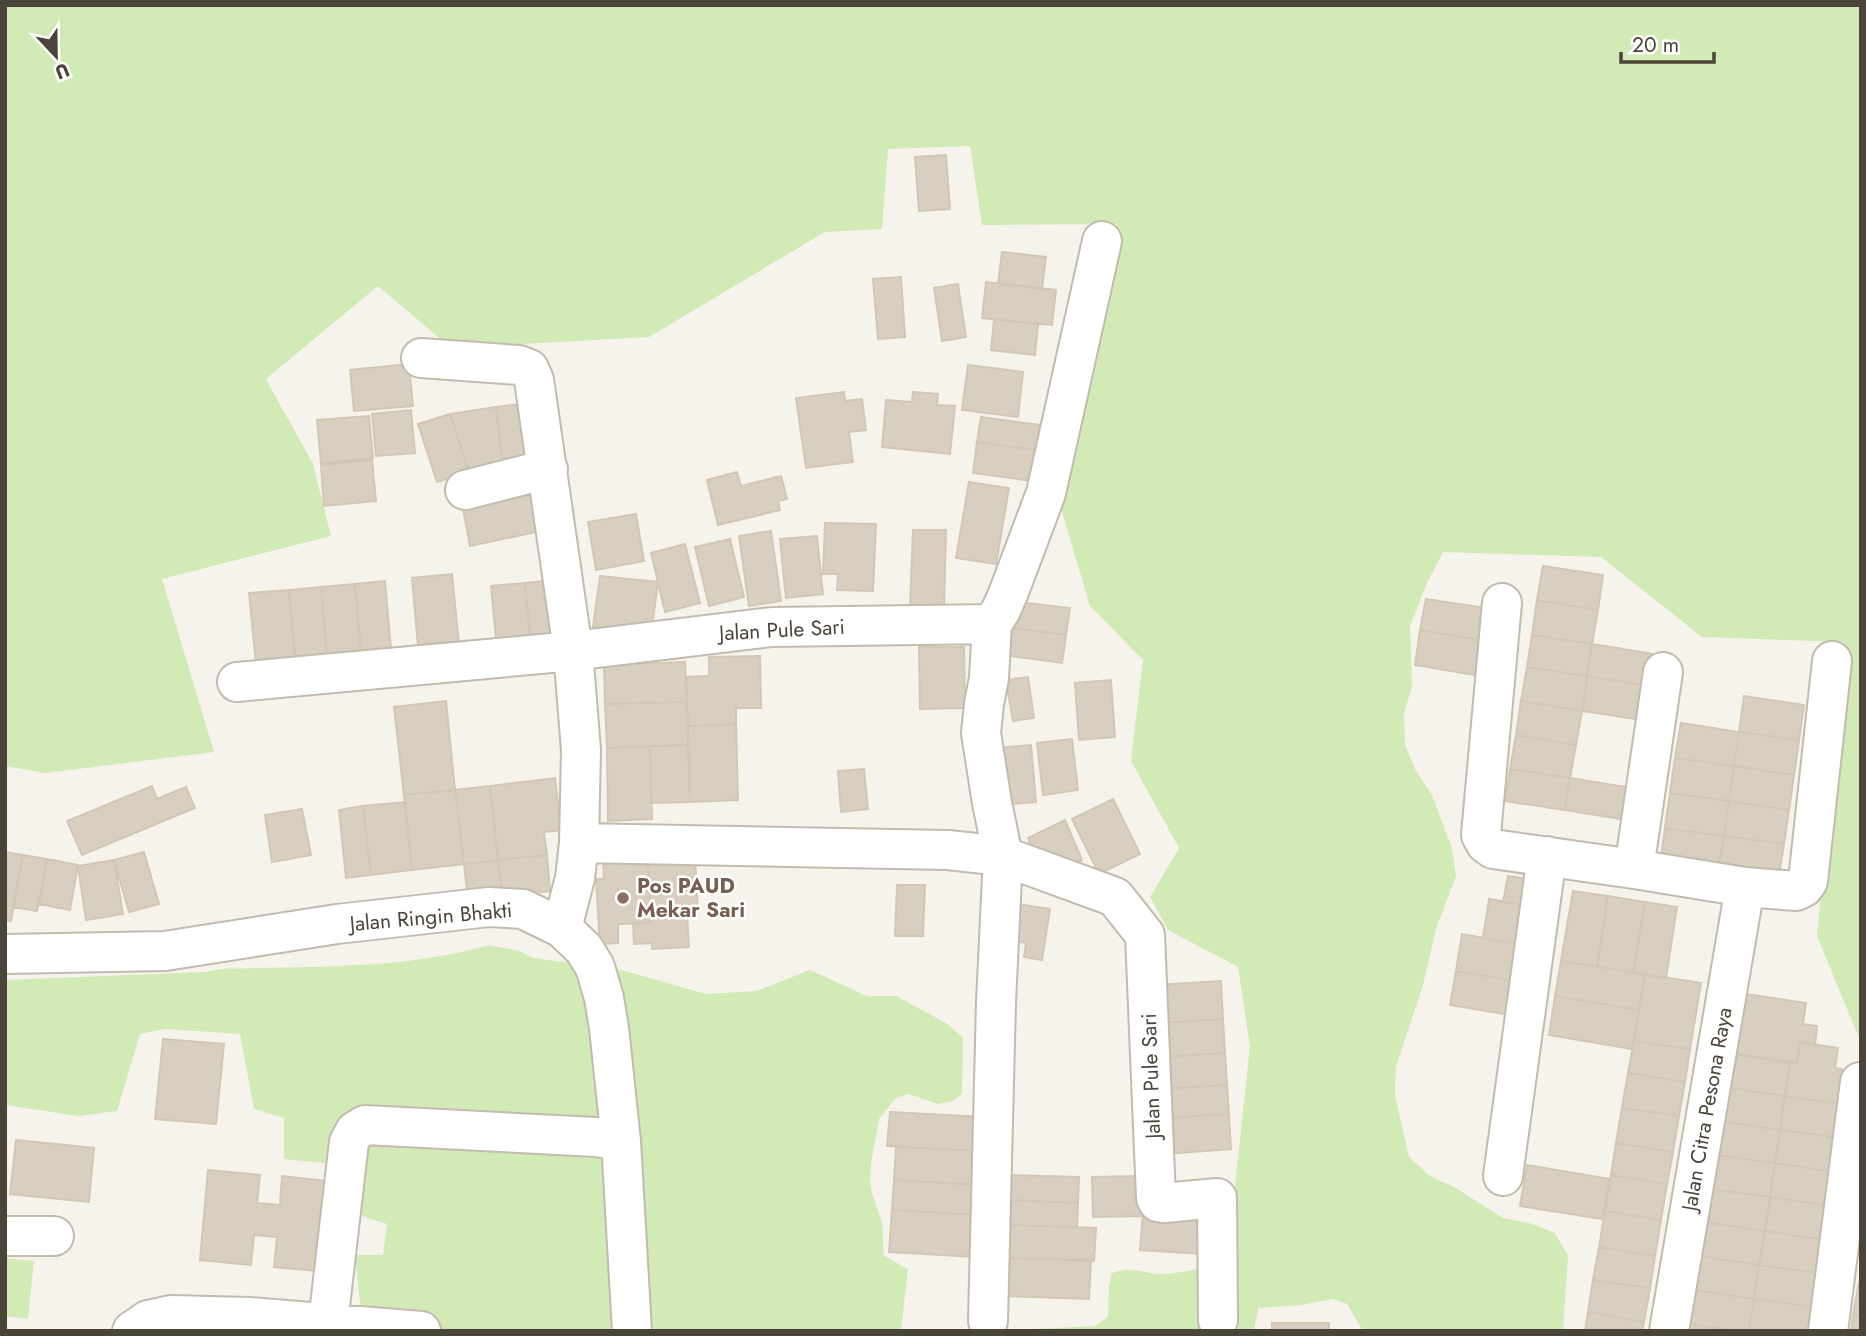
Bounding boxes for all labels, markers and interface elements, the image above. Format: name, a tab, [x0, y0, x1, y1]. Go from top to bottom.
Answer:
north arrow	[21, 21, 91, 91]
scale bar	[1621, 21, 1714, 65]
text: 20 m	[1632, 30, 1679, 60]
text: U	[51, 56, 73, 86]
street label: Jalan Pule Sari	[715, 612, 846, 648]
place label: Pos PAUD Mekar Sari	[637, 871, 745, 925]
marker: Pos PAUD Mekar Sari	[615, 890, 631, 906]
street label: Jalan Ringin Bhakti	[346, 895, 513, 939]
street label: Jalan Citra Pesona Raya	[1674, 1005, 1740, 1216]
street label: Jalan Pule Sari	[1134, 1013, 1168, 1142]

